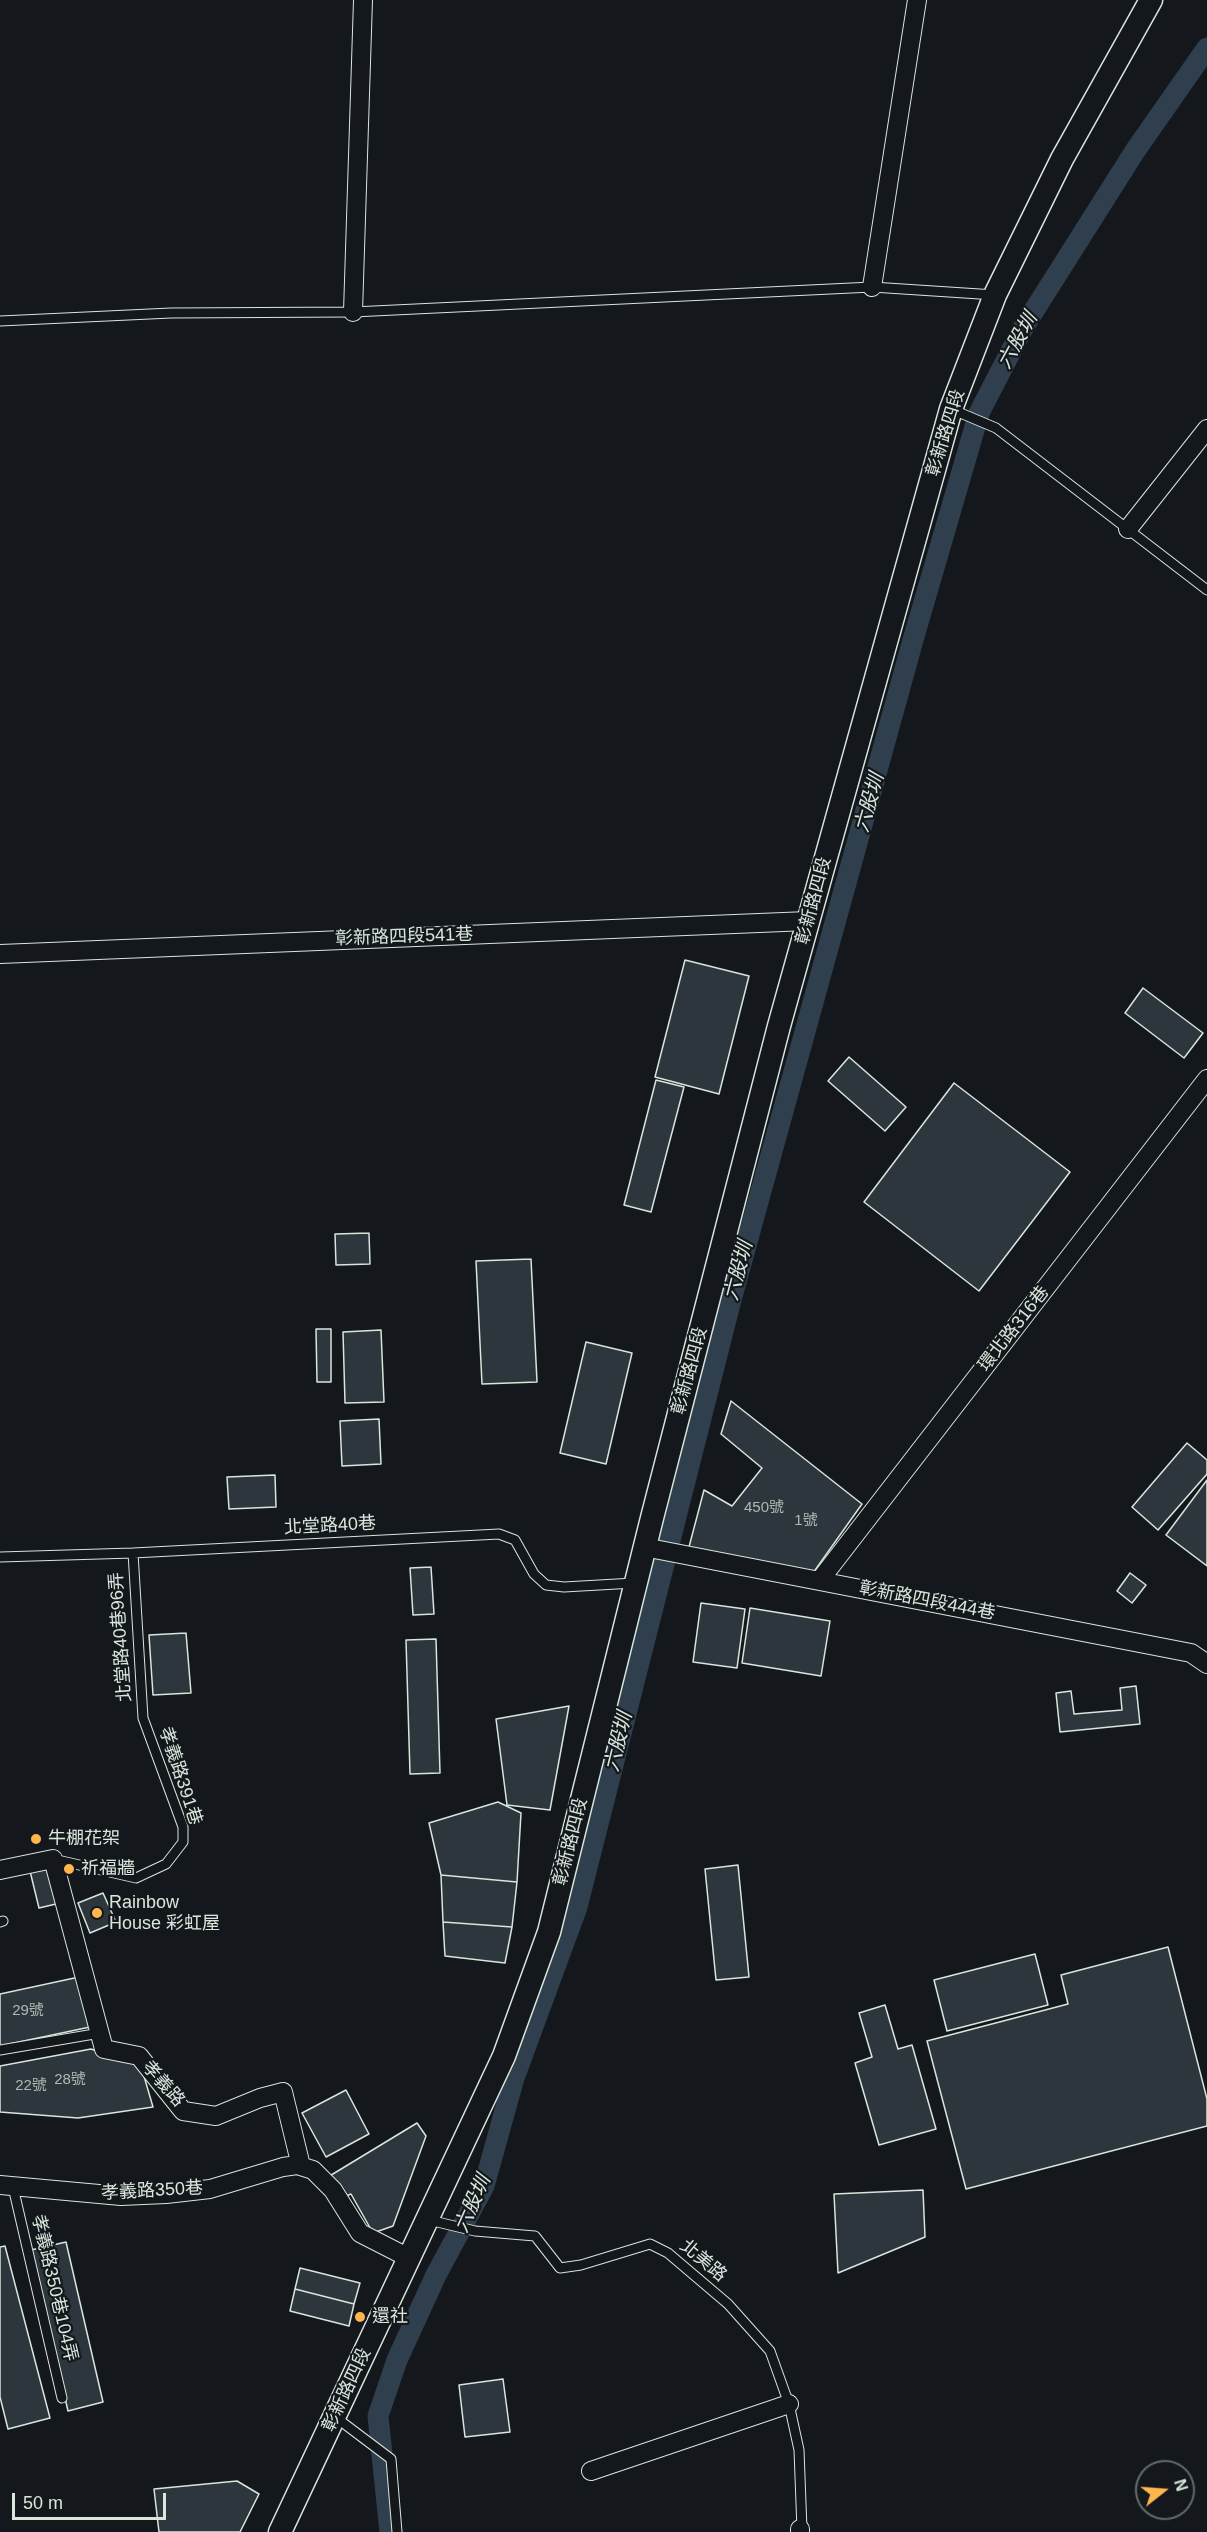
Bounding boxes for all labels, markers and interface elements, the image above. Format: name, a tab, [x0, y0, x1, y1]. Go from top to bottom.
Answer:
water label: 六股圳	[993, 309, 1043, 373]
street label: 彰新路四段	[923, 387, 969, 479]
water label: 六股圳	[850, 771, 890, 835]
street label: 彰新路四段	[792, 855, 836, 947]
street label: 彰新路四段541巷	[335, 924, 473, 950]
water label: 六股圳	[720, 1239, 758, 1303]
street label: 環北路316巷	[974, 1282, 1054, 1376]
street label: 彰新路四段	[668, 1325, 712, 1417]
house number: 450號	[744, 1499, 784, 1517]
house number: 1號	[794, 1512, 818, 1530]
street label: 北堂路40巷	[283, 1513, 377, 1539]
street label: 北堂路40巷96弄	[106, 1571, 136, 1703]
street label: 彰新路四段444巷	[857, 1577, 997, 1625]
water label: 六股圳	[600, 1710, 638, 1774]
street label: 孝義路391巷	[154, 1724, 206, 1828]
street label: 彰新路四段	[550, 1796, 592, 1888]
place label: 牛棚花架	[48, 1828, 120, 1850]
marker: 牛棚花架	[29, 1832, 43, 1846]
place label: 祈福牆	[81, 1858, 135, 1880]
marker: 祈福牆	[62, 1862, 76, 1876]
place label: Rainbow House 彩虹屋	[109, 1892, 220, 1934]
marker: Rainbow House 彩虹屋	[90, 1906, 104, 1920]
house number: 29號	[12, 2002, 44, 2020]
street label: 孝義路	[137, 2057, 189, 2111]
house number: 28號	[54, 2071, 86, 2089]
house number: 22號	[15, 2077, 47, 2095]
water label: 六股圳	[450, 2172, 496, 2236]
street label: 孝義路350巷	[100, 2178, 204, 2204]
street label: 孝義路350巷104弄	[27, 2212, 81, 2364]
street label: 北美路	[675, 2235, 731, 2287]
place label: 還社	[372, 2306, 408, 2328]
marker: 還社	[353, 2310, 367, 2324]
street label: 彰新路四段	[318, 2345, 376, 2435]
north arrow	[1135, 2460, 1195, 2520]
text: N	[1171, 2477, 1191, 2493]
scale bar	[15, 2481, 170, 2519]
text: 50 m	[23, 2493, 63, 2513]

